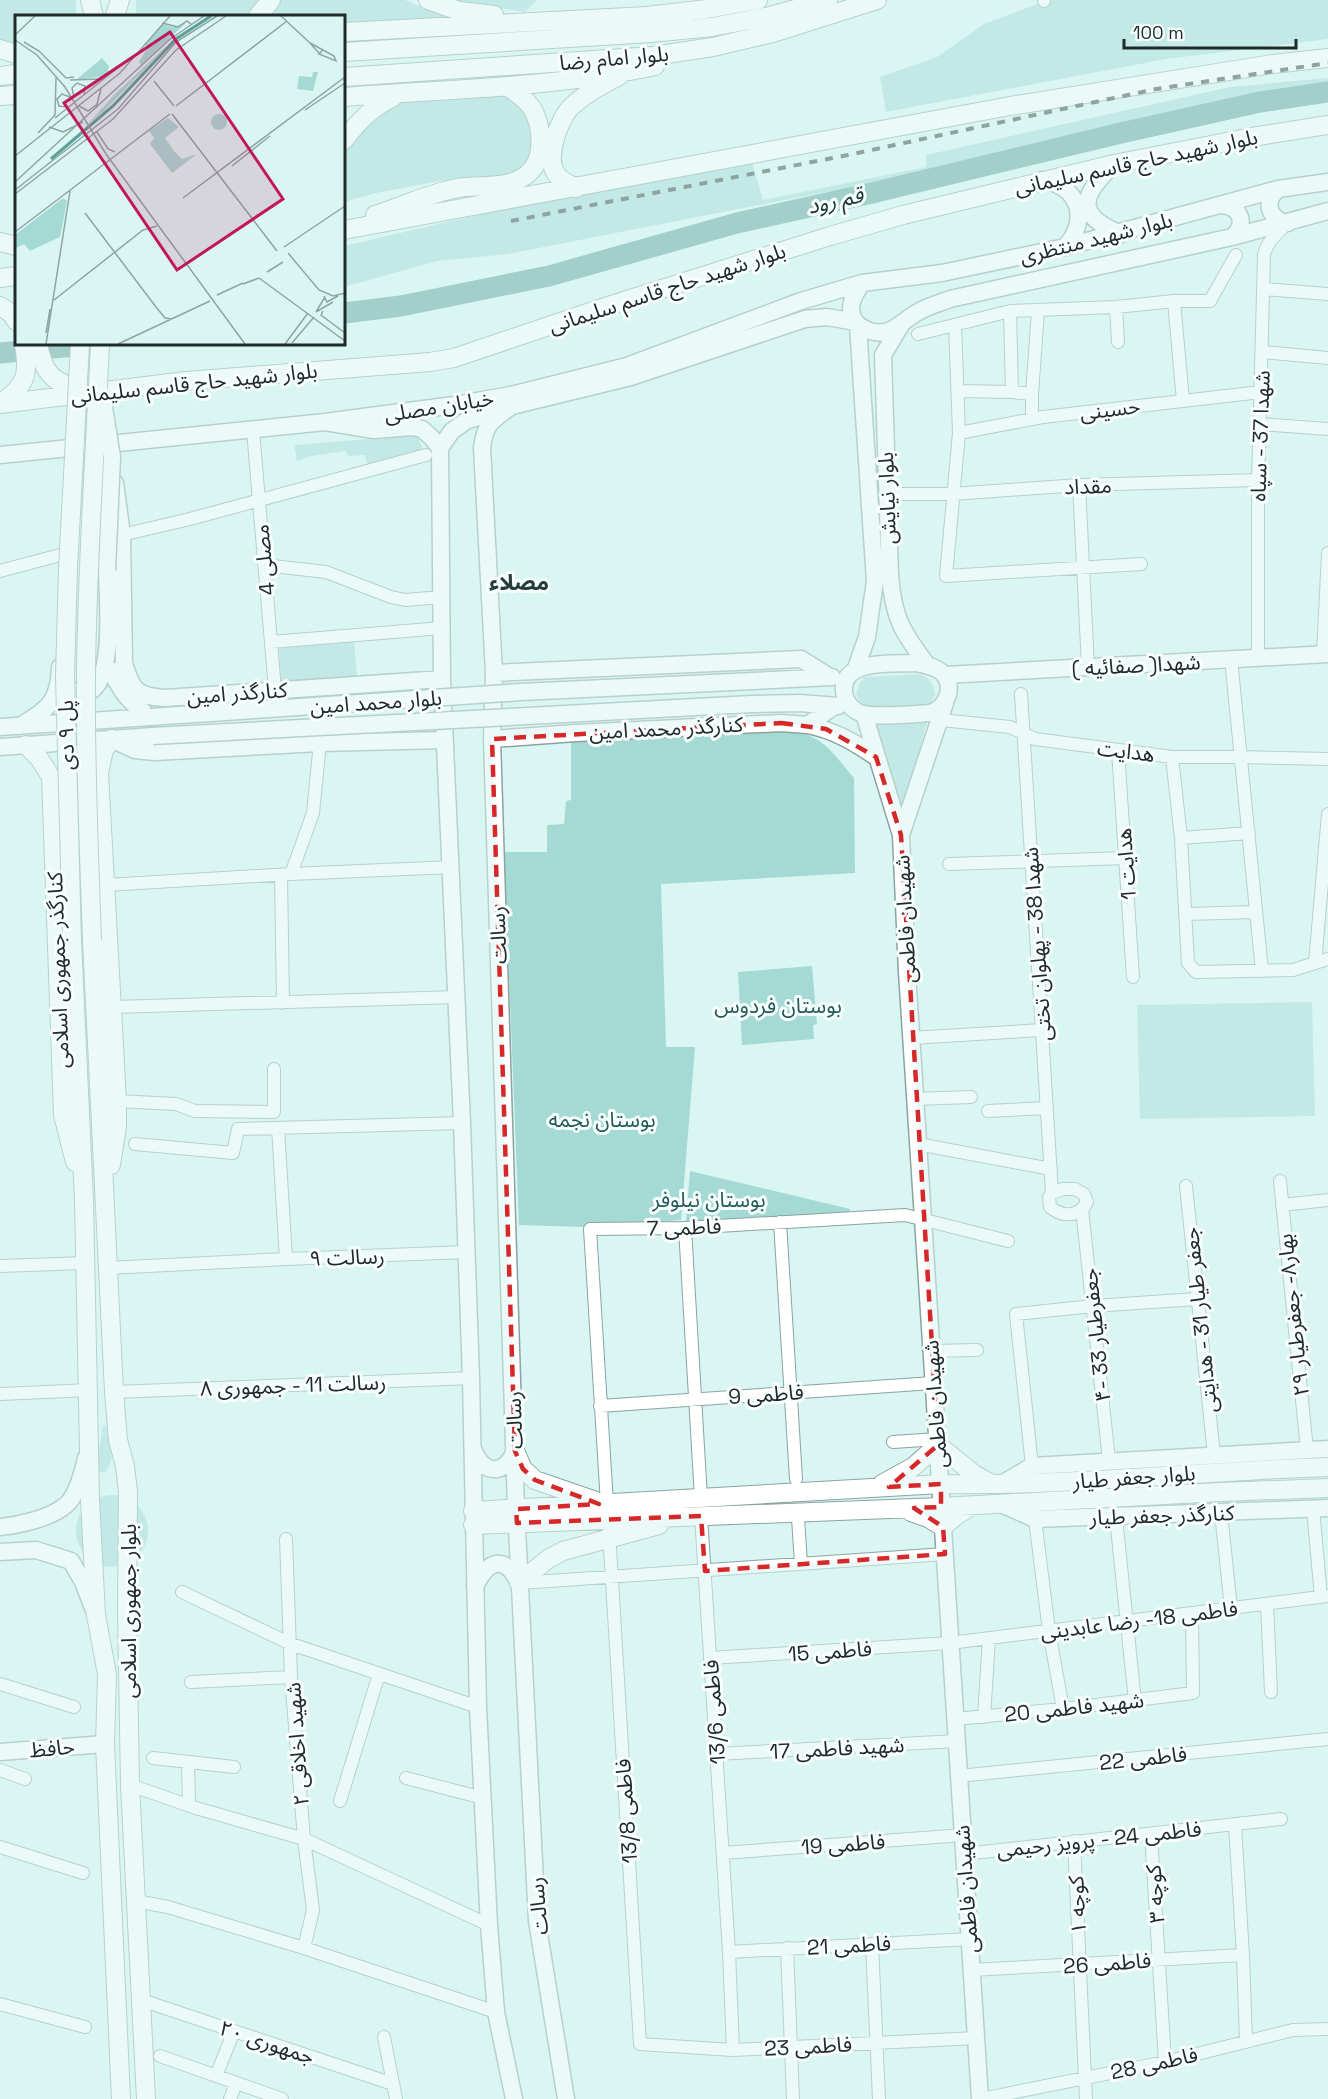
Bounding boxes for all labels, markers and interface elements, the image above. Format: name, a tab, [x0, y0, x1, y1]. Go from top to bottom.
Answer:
scale bar	[1124, 12, 1296, 50]
inset map	[15, 15, 345, 345]
text: 100 m	[1133, 21, 1184, 44]
street label: بلوار امام رضا	[558, 40, 670, 79]
street label: بلوار شهید حاج قاسم سلیمانی	[1012, 123, 1260, 203]
water label: قم رود	[804, 180, 868, 223]
street label: بلوار شهید منتظری	[1017, 206, 1175, 270]
street label: بلوار شهید حاج قاسم سلیمانی	[545, 237, 790, 341]
street label: بلوار شهید حاج قاسم سلیمانی	[69, 357, 319, 411]
street label: شهدا 37 - سپاه	[1244, 370, 1276, 502]
street label: خیابان مصلی	[382, 384, 496, 428]
street label: حسینی	[1078, 392, 1142, 426]
street label: بلوار نیایش	[872, 451, 902, 545]
street label: مقداد	[1064, 472, 1112, 500]
street label: مصلی 4	[247, 523, 281, 597]
district label: مصلاء	[489, 568, 549, 596]
street label: شهدا( صفائیه )	[1071, 648, 1201, 682]
street label: کنارگذر امین	[186, 676, 289, 710]
street label: بلوار محمد امین	[309, 684, 443, 720]
street label: پل ۹ دی	[52, 700, 80, 770]
street label: کنارگذر محمد امین	[588, 710, 744, 746]
street label: هدایت	[1096, 734, 1156, 768]
street label: هدایت 1	[1110, 827, 1142, 901]
street label: شهدا 38 - پهلوان تختی	[1017, 846, 1057, 1042]
street label: شهیدان فاطمی	[888, 854, 922, 984]
street label: کنارگذر جمهوری اسلامی	[41, 871, 75, 1069]
street label: رسالت	[483, 906, 513, 964]
park label: بوستان فردوس	[714, 992, 842, 1019]
park label: بوستان نجمه	[548, 1106, 656, 1133]
park label: بوستان نیلوفر	[651, 1186, 766, 1213]
street label: فاطمی 7	[646, 1212, 722, 1242]
street label: جعفر طیار 31 - هدایتی	[1177, 1226, 1223, 1414]
street label: بهار۸- جعفرطیار ۲۹	[1271, 1232, 1315, 1398]
street label: رسالت ۹	[309, 1242, 385, 1272]
street label: ۴- جعفرطیار 33	[1076, 1267, 1116, 1403]
street label: شهیدان فاطمی	[917, 1339, 953, 1469]
street label: رسالت 11 - جمهوری ۸	[199, 1368, 387, 1402]
street label: فاطمی 9	[727, 1378, 805, 1410]
street label: رسالت	[499, 1391, 529, 1449]
street label: بلوار جعفر طیار	[1071, 1459, 1196, 1495]
street label: کنارگذر جعفر طیار	[1088, 1499, 1235, 1531]
street label: بلوار جمهوری اسلامی	[115, 1524, 142, 1698]
street label: فاطمی 18- رضا عابدینی	[1039, 1594, 1239, 1646]
street label: فاطمی 15	[787, 1635, 873, 1667]
street label: فاطمی 13/6	[697, 1659, 731, 1765]
street label: شهید اخلاقی ۲	[279, 1681, 315, 1807]
street label: شهید فاطمی 20	[1003, 1686, 1145, 1728]
street label: شهید فاطمی 17	[769, 1731, 905, 1765]
street label: حافظ	[28, 1733, 76, 1763]
street label: فاطمی 22	[1098, 1740, 1188, 1776]
street label: فاطمی 13/8	[609, 1758, 643, 1864]
street label: فاطمی 24 - پرویز رحیمی	[995, 1815, 1203, 1863]
street label: شهیدان فاطمی	[948, 1824, 984, 1954]
street label: فاطمی 19	[800, 1828, 886, 1860]
street label: کوچه ۳	[1139, 1864, 1171, 1924]
street label: کوچه ۱	[1062, 1875, 1092, 1935]
street label: رسالت	[522, 1876, 554, 1936]
street label: فاطمی 21	[806, 1929, 892, 1961]
street label: فاطمی 26	[1062, 1946, 1152, 1980]
street label: جمهوری ۲۰	[216, 2014, 318, 2070]
street label: فاطمی 23	[763, 2030, 853, 2062]
street label: فاطمی 28	[1108, 2041, 1200, 2085]

